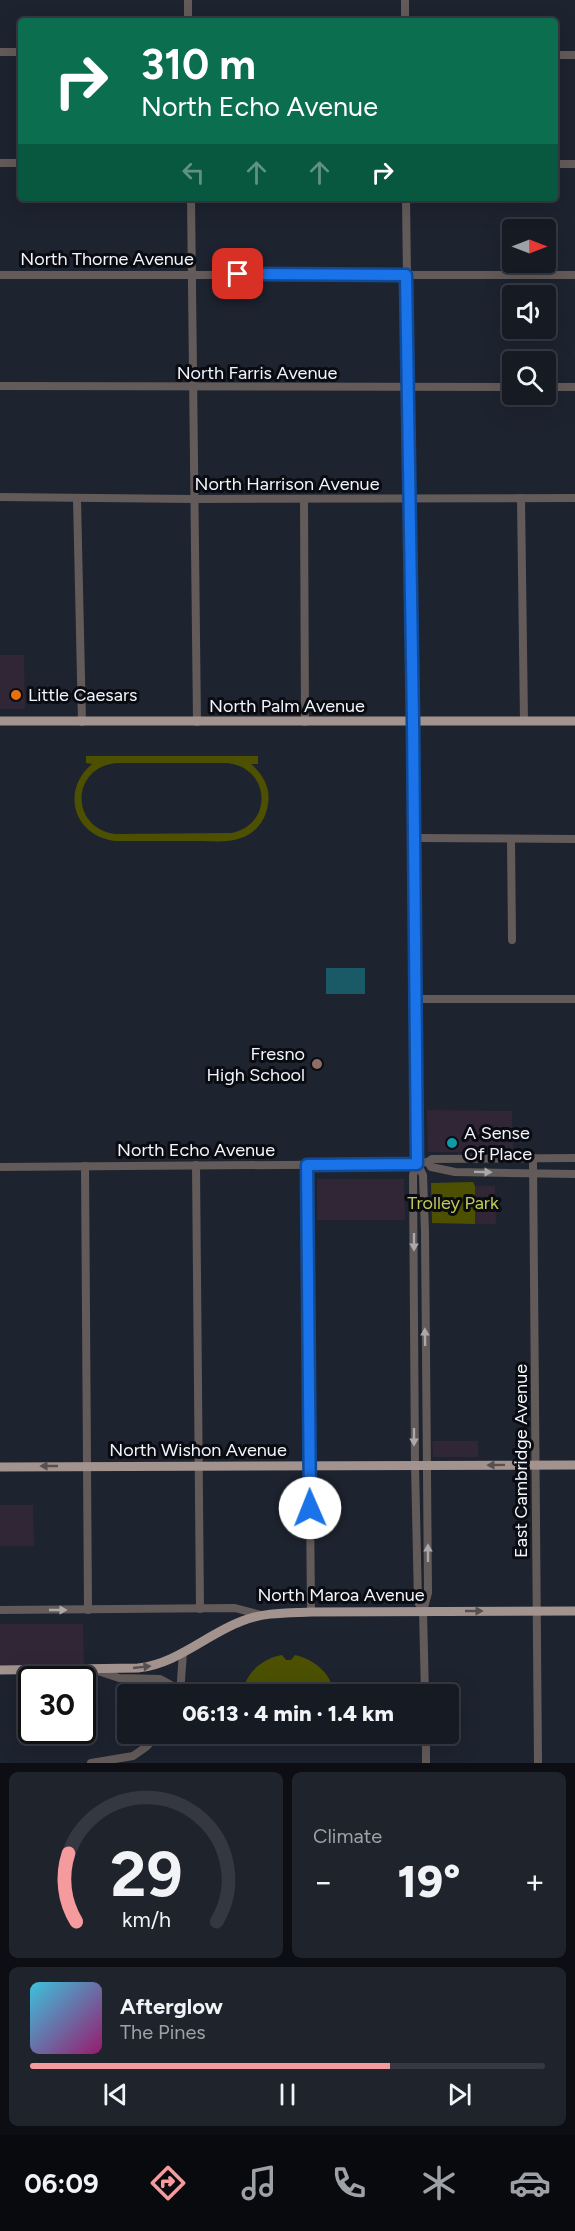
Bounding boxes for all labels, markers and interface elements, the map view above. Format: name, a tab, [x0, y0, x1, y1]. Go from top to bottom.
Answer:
text: 310 m	[141, 39, 256, 90]
icon: right	[42, 42, 120, 120]
text: North Echo Avenue	[141, 90, 378, 123]
icon: left	[177, 156, 210, 189]
icon: ahead	[240, 156, 273, 189]
icon: ahead	[303, 156, 336, 189]
icon: right	[366, 156, 399, 189]
north arrow	[502, 219, 556, 273]
map controls	[502, 219, 556, 405]
street label: North Thorne Avenue	[20, 248, 194, 270]
pin	[212, 248, 263, 299]
icon: arrive	[221, 257, 254, 290]
button: sound	[502, 285, 556, 339]
button: search	[502, 351, 556, 405]
street label: North Farris Avenue	[177, 362, 337, 384]
street label: North Harrison Avenue	[195, 473, 380, 495]
place label: Little Caesars	[28, 684, 137, 706]
marker: Little Caesars	[9, 688, 23, 702]
street label: North Palm Avenue	[209, 695, 365, 717]
place label: Fresno High School	[207, 1043, 305, 1086]
marker: Fresno High School	[310, 1057, 324, 1071]
place label: A Sense Of Place	[464, 1122, 532, 1165]
marker: A Sense Of Place	[445, 1136, 459, 1150]
street label: North Echo Avenue	[117, 1139, 275, 1161]
one-way arrow	[474, 1168, 493, 1177]
park label: Trolley Park	[407, 1192, 499, 1214]
one-way arrow	[409, 1233, 418, 1252]
one-way arrow	[421, 1328, 430, 1347]
street label: East Cambridge Avenue	[510, 1364, 532, 1558]
one-way arrow	[410, 1428, 419, 1447]
street label: North Wishon Avenue	[109, 1439, 287, 1461]
one-way arrow	[486, 1460, 505, 1470]
one-way arrow	[39, 1461, 58, 1471]
position arrow	[278, 1476, 342, 1540]
one-way arrow	[423, 1544, 433, 1563]
street label: North Maroa Avenue	[257, 1584, 425, 1606]
one-way arrow	[49, 1605, 68, 1615]
one-way arrow	[465, 1606, 484, 1616]
one-way arrow	[133, 1663, 152, 1672]
speed limit sign: 30	[18, 1666, 96, 1744]
text: 06:13 · 4 min · 1.4 km	[182, 1700, 394, 1727]
text: Climate	[313, 1824, 382, 1848]
text: 29	[110, 1837, 182, 1912]
text: 19°	[398, 1854, 460, 1908]
text: −	[313, 1862, 334, 1901]
text: +	[524, 1862, 545, 1901]
text: km/h	[122, 1907, 170, 1932]
text: Afterglow	[120, 1993, 223, 2020]
text: The Pines	[120, 2020, 206, 2044]
icon: previous	[99, 2078, 132, 2111]
icon: pause	[271, 2078, 304, 2111]
icon: next	[443, 2078, 476, 2111]
icon: directions	[147, 2162, 189, 2204]
icon: music	[238, 2162, 280, 2204]
icon: phone	[328, 2162, 370, 2204]
icon: climate	[418, 2162, 460, 2204]
icon: car	[509, 2162, 551, 2204]
text: 06:09	[24, 2167, 99, 2200]

